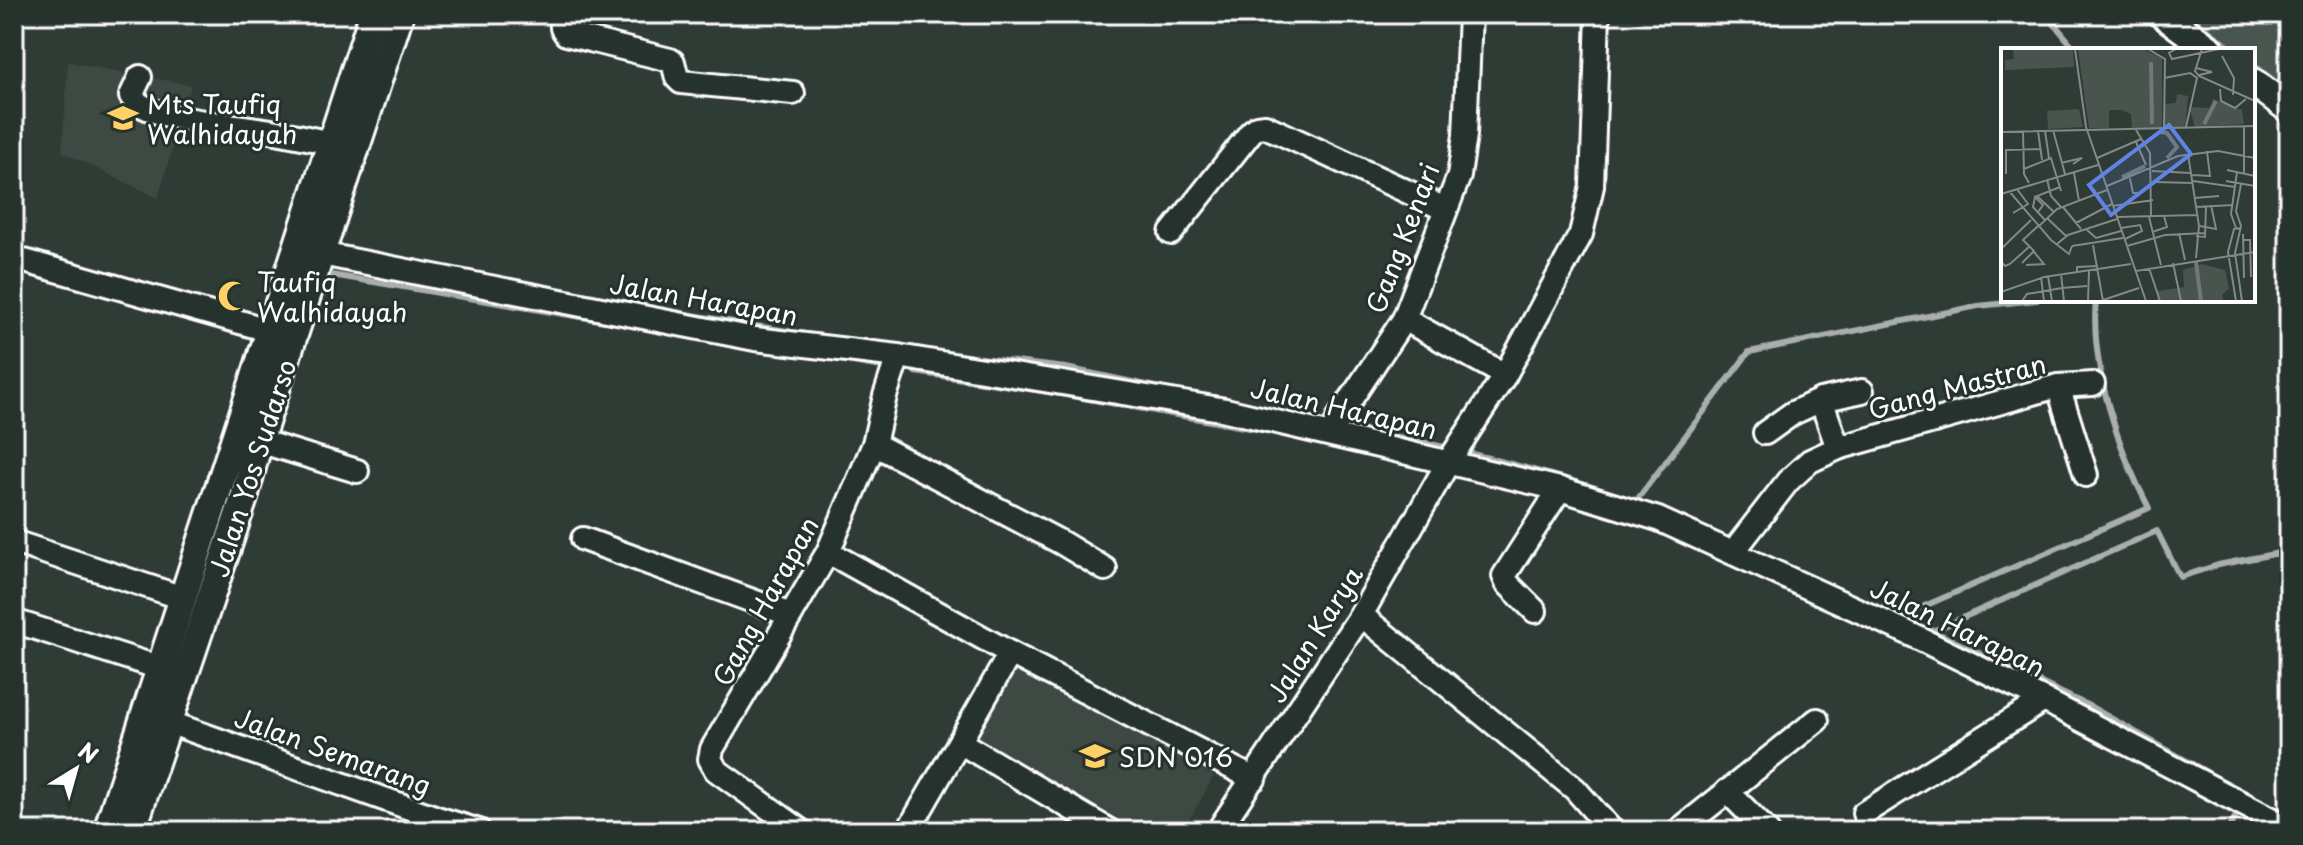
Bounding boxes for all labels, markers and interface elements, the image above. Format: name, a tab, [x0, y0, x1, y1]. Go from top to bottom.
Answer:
inset map	[2001, 48, 2255, 302]
place label: Mts Taufiq Walhidayah	[147, 84, 298, 153]
school or university icon: Mts Taufiq Walhidayah	[106, 101, 140, 135]
street label: Gang Kenari	[1355, 157, 1449, 319]
place label: Taufiq Walhidayah	[257, 262, 408, 331]
street label: Jalan Harapan	[607, 263, 801, 335]
mosque icon: Taufiq Walhidayah	[216, 279, 250, 313]
street label: Gang Mastran	[1864, 344, 2050, 428]
street label: Jalan Yos Sudarso	[198, 354, 306, 582]
street label: Jalan Harapan	[1247, 368, 1441, 448]
street label: Gang Harapan	[702, 509, 828, 693]
street label: Jalan Karya	[1257, 558, 1372, 710]
street label: Jalan Harapan	[1864, 568, 2052, 686]
street label: Jalan Semarang	[229, 697, 437, 805]
north arrow	[36, 729, 116, 809]
text: N	[72, 733, 106, 770]
place label: SDN 016	[1119, 737, 1233, 776]
school or university icon: SDN 016	[1078, 739, 1112, 773]

